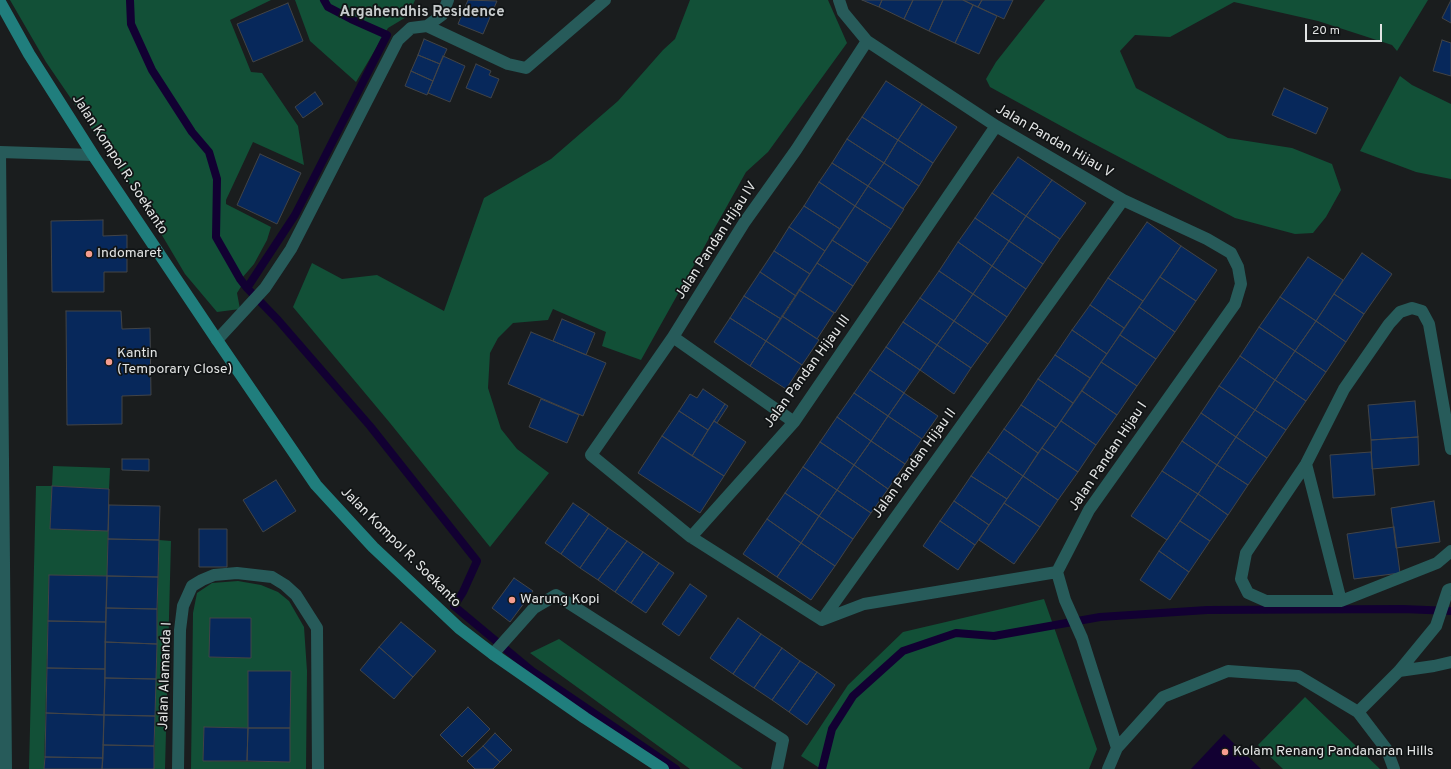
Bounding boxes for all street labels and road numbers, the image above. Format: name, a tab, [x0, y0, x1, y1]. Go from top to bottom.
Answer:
street label: Jalan Kompol R. Soekanto	[67, 92, 171, 238]
street label: Jalan Pandan Hijau V	[992, 101, 1116, 183]
street label: Jalan Pandan Hijau IV	[673, 179, 761, 303]
street label: Jalan Pandan Hijau III	[761, 312, 855, 432]
street label: Jalan Pandan Hijau I	[1066, 399, 1152, 515]
street label: Jalan Pandan Hijau II	[869, 406, 961, 522]
street label: Jalan Kompol R. Soekanto	[336, 484, 464, 612]
street label: Jalan Alamanda I	[156, 622, 176, 730]

